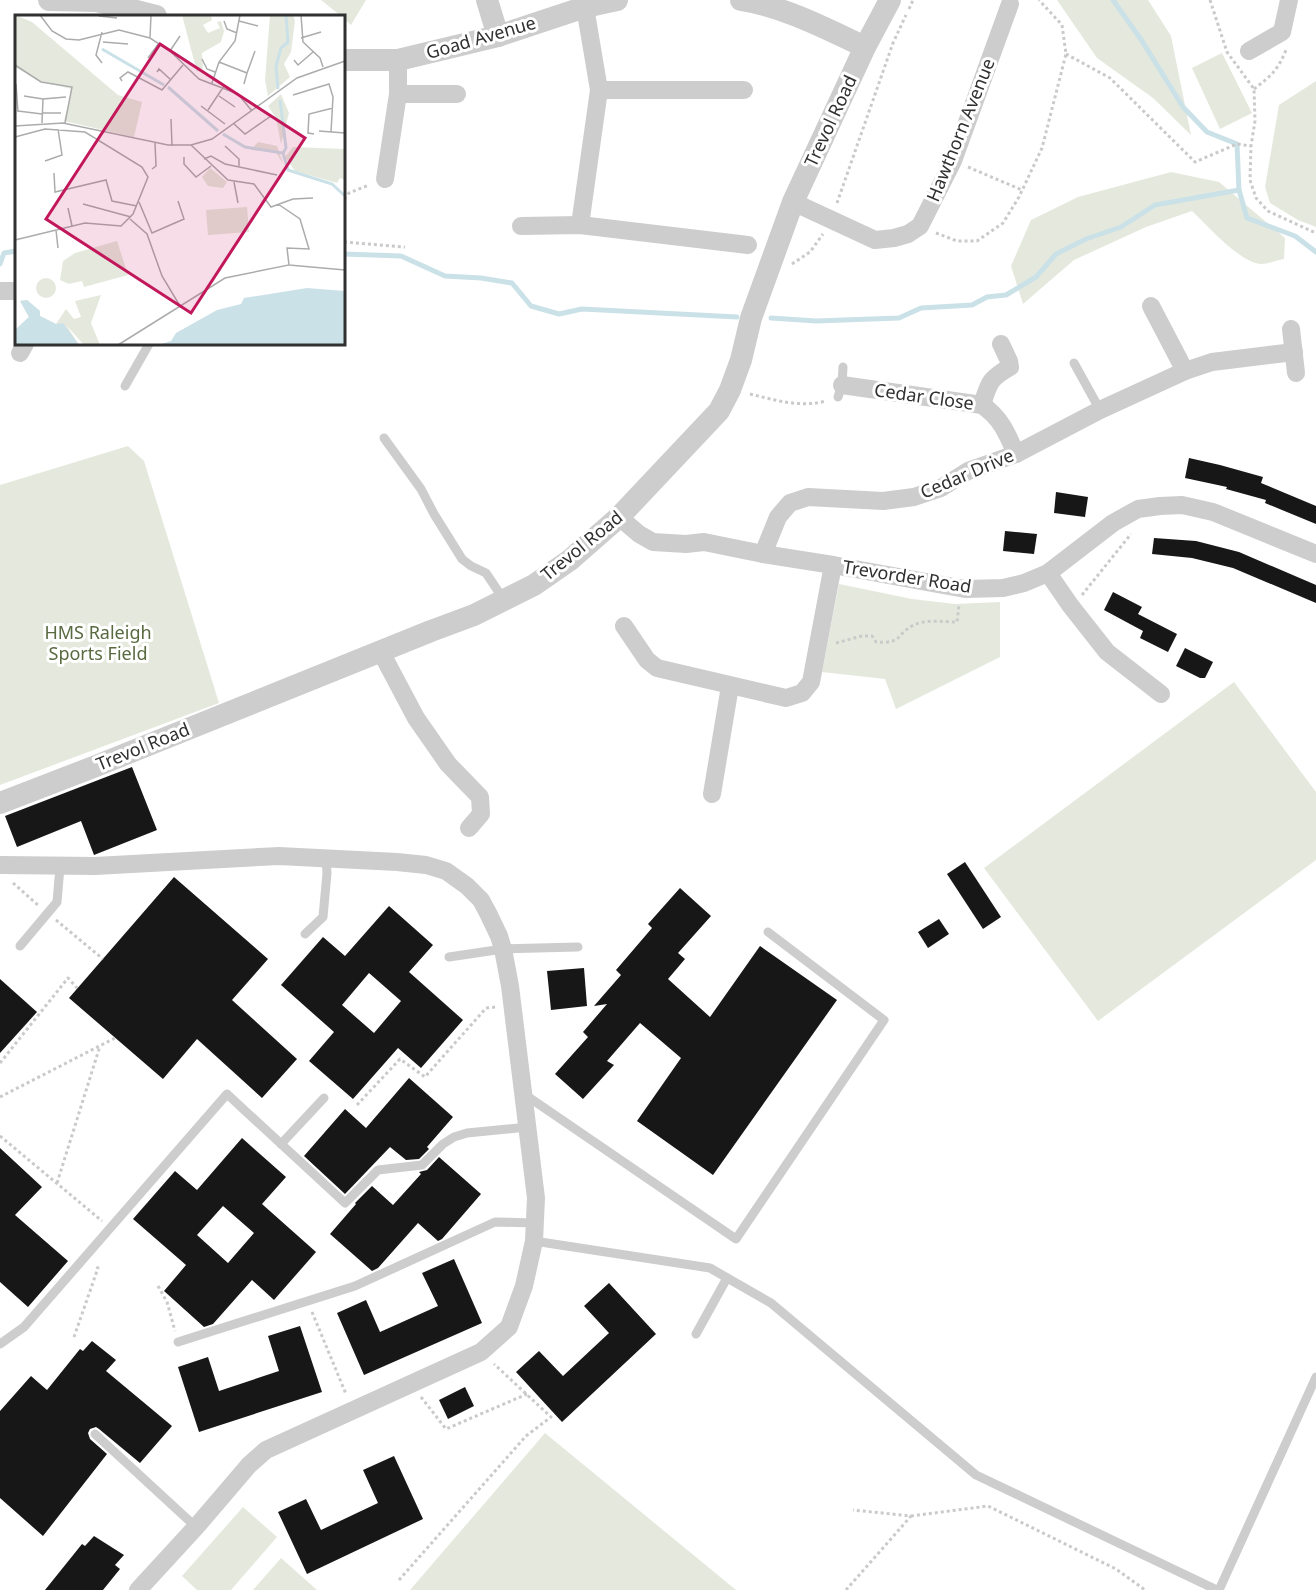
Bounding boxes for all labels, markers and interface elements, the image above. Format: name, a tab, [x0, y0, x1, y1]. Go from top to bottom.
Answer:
street label: Goad Avenue	[423, 10, 538, 64]
inset map	[15, 15, 345, 345]
street label: Hawthorn Avenue	[920, 54, 1000, 205]
street label: Trevol Road	[798, 71, 862, 170]
street label: Cedar Close	[873, 377, 976, 415]
street label: Cedar Drive	[916, 443, 1017, 504]
street label: Trevol Road	[536, 505, 627, 586]
street label: Trevorder Road	[841, 554, 973, 598]
park label: HMS Raleigh Sports Field	[44, 620, 152, 665]
street label: Trevol Road	[92, 716, 193, 776]

